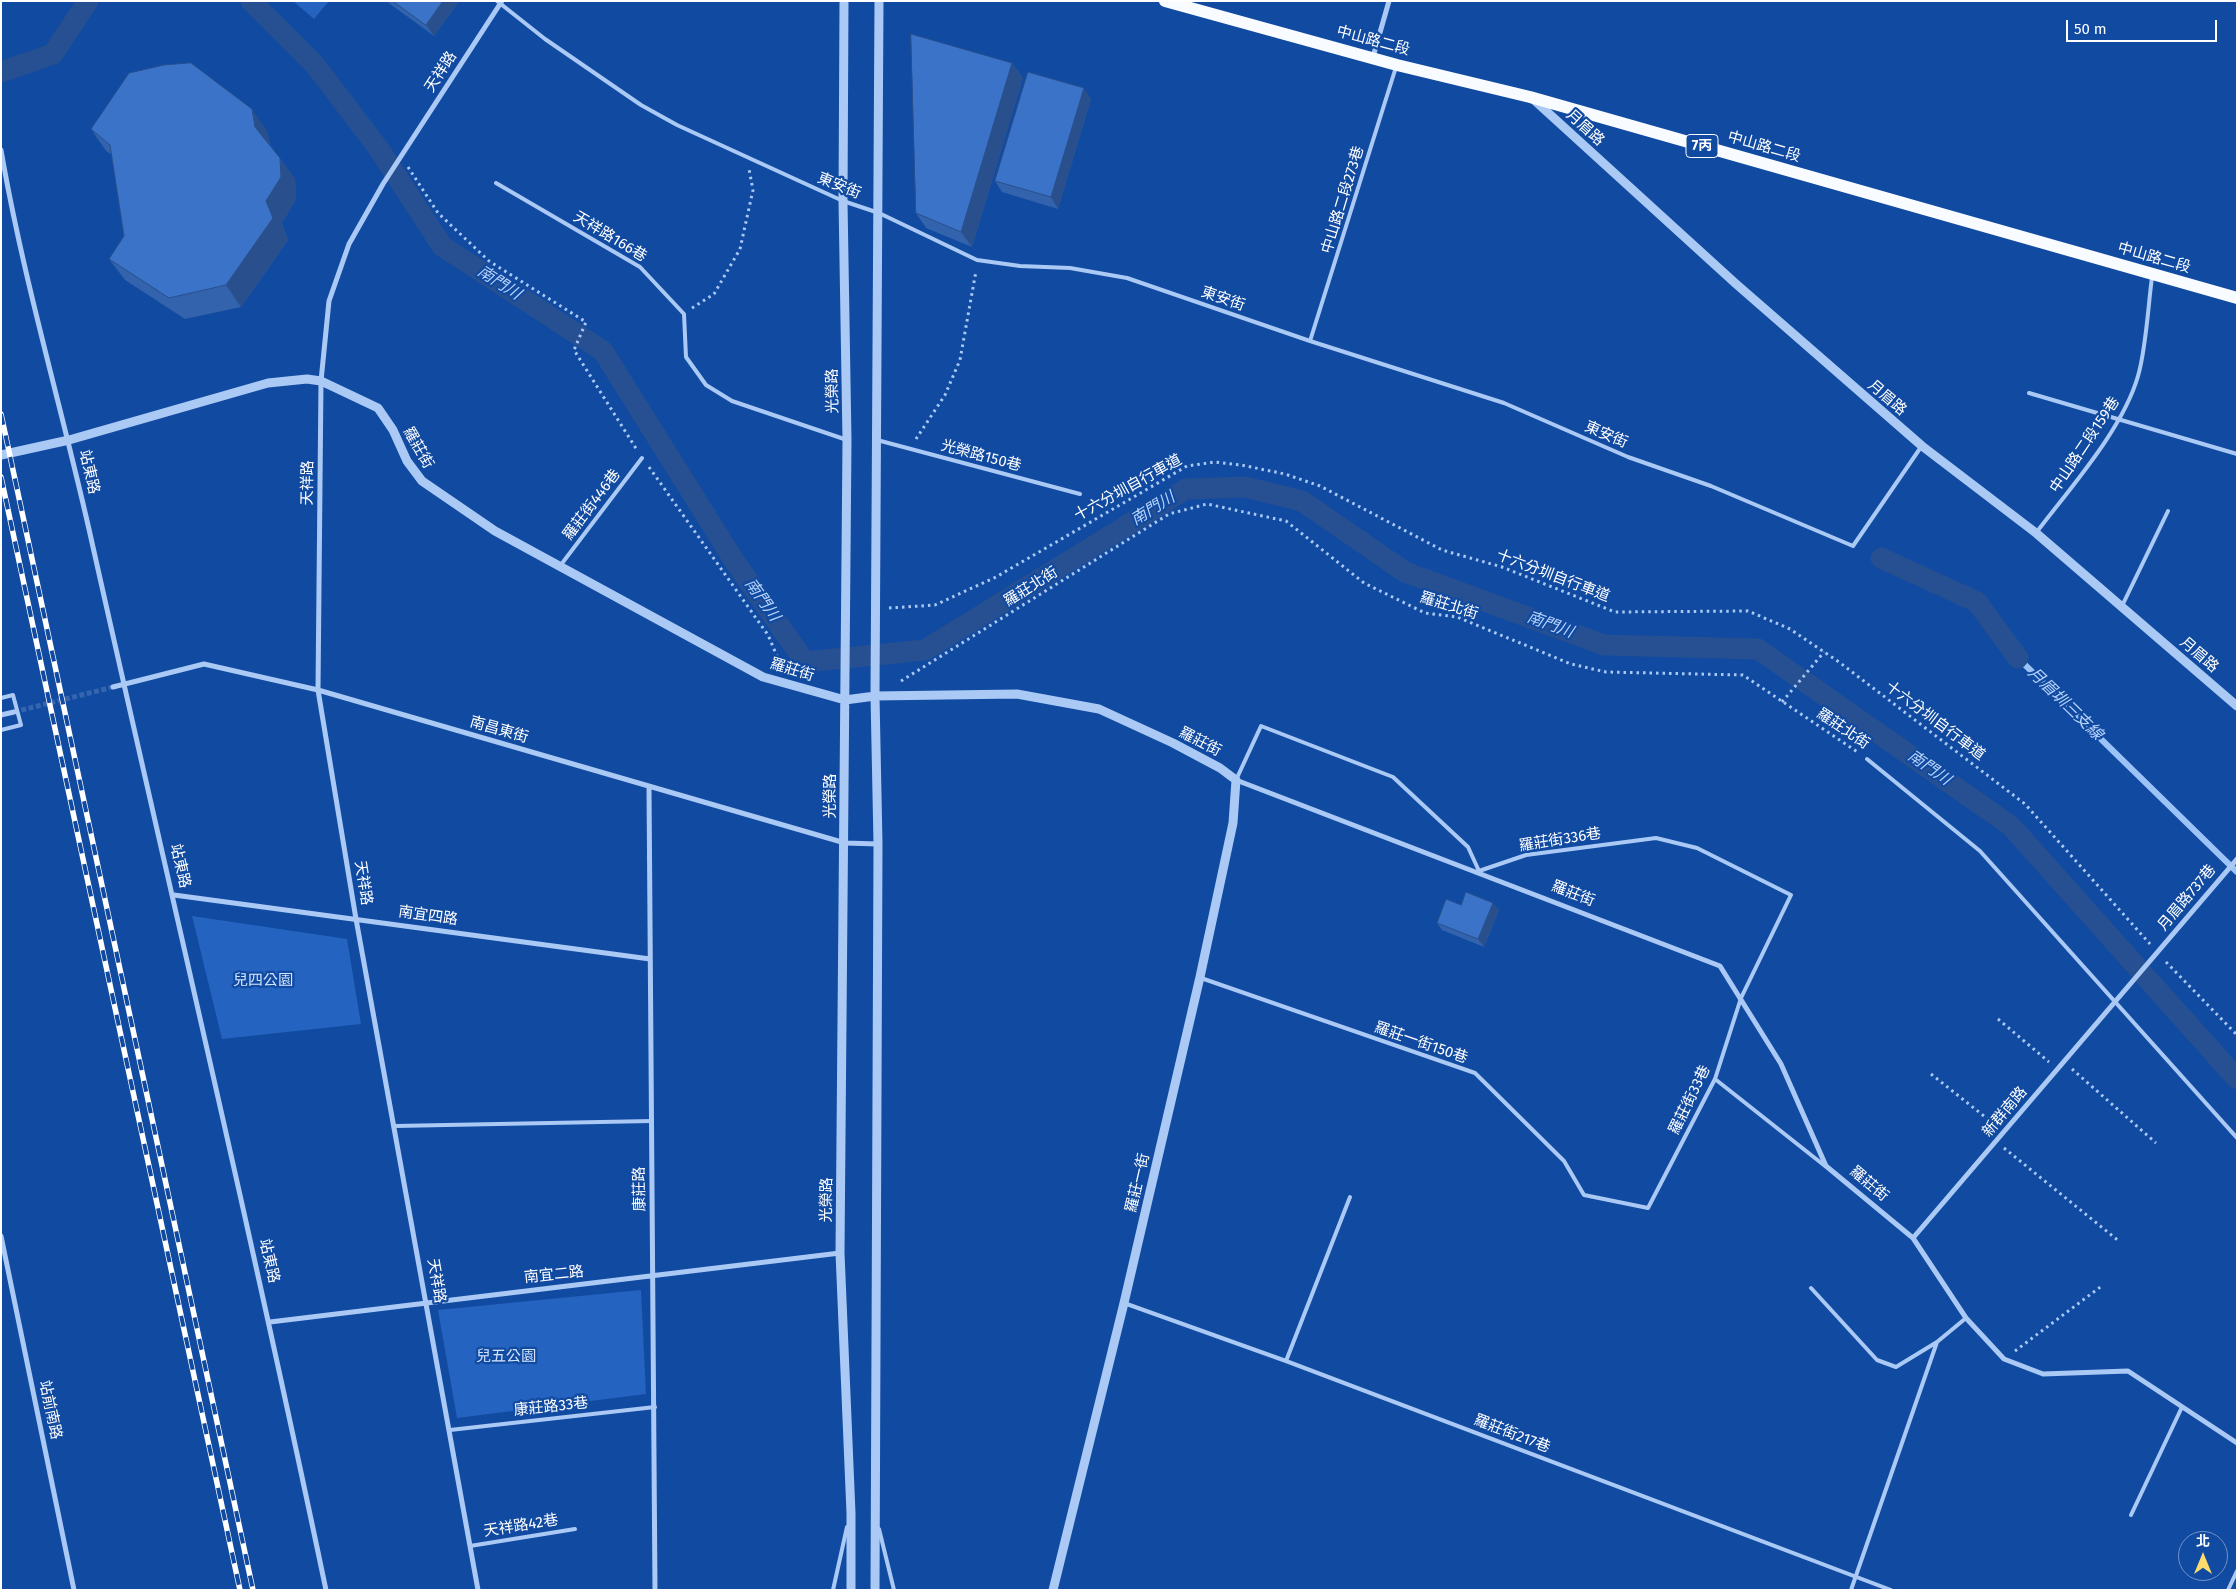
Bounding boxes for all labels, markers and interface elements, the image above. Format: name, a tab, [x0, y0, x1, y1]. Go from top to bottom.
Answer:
scale bar	[2068, 10, 2219, 42]
text: 50 m	[2074, 20, 2107, 38]
street label: 中山路二段	[1334, 23, 1412, 59]
street label: 天祥路	[421, 48, 461, 96]
street label: 月眉路	[1562, 106, 1608, 150]
street label: 中山路二段	[1725, 128, 1803, 166]
road number: 7丙	[1686, 134, 1718, 158]
street label: 中山路二段273巷	[1318, 144, 1368, 256]
street label: 東安街	[815, 169, 863, 203]
street label: 天祥路166巷	[570, 208, 650, 266]
street label: 中山路二段	[2115, 239, 2193, 277]
water label: 南門川	[474, 262, 524, 304]
street label: 東安街	[1199, 283, 1247, 315]
street label: 光榮路	[824, 368, 842, 414]
street label: 月眉路	[1864, 376, 1910, 420]
street label: 中山路二段159巷	[2046, 394, 2124, 496]
street label: 東安街	[1582, 418, 1630, 452]
street label: 羅莊街	[399, 424, 437, 472]
street label: 光榮路150巷	[939, 437, 1023, 475]
street label: 站東路	[75, 448, 103, 496]
street label: 十六分圳自行車道	[1071, 451, 1185, 525]
street label: 天祥路	[299, 460, 317, 506]
street label: 羅莊街446巷	[560, 466, 624, 544]
water label: 南門川	[1128, 488, 1178, 530]
street label: 十六分圳自行車道	[1494, 546, 1612, 606]
street label: 羅莊北街	[1001, 563, 1061, 611]
water label: 南門川	[740, 575, 784, 625]
street label: 羅莊北街	[1418, 589, 1480, 623]
water label: 南門川	[1524, 608, 1576, 642]
street label: 月眉路	[2176, 633, 2222, 677]
street label: 羅莊街	[768, 655, 816, 685]
water label: 月眉圳三支線	[2024, 664, 2106, 744]
street label: 十六分圳自行車道	[1882, 678, 1988, 764]
street label: 羅莊北街	[1813, 705, 1873, 753]
street label: 南昌東街	[468, 713, 530, 747]
street label: 羅莊街	[1176, 724, 1224, 760]
water label: 南門川	[1904, 746, 1954, 790]
street label: 光榮路	[822, 774, 840, 818]
street label: 羅莊街336巷	[1518, 825, 1602, 855]
street label: 站東路	[166, 842, 194, 890]
street label: 天祥路	[351, 859, 375, 907]
street label: 月眉路737巷	[2154, 861, 2220, 935]
street label: 羅莊街	[1549, 878, 1597, 910]
street label: 南宜四路	[397, 903, 459, 929]
park label: 兒四公園	[233, 972, 293, 990]
street label: 羅莊一街150巷	[1372, 1019, 1470, 1067]
street label: 羅莊街33巷	[1665, 1062, 1715, 1138]
street label: 新群南路	[1979, 1083, 2031, 1141]
street label: 羅莊一街	[1122, 1152, 1154, 1214]
street label: 羅莊街	[1846, 1163, 1892, 1205]
street label: 康莊路	[631, 1166, 649, 1212]
street label: 光榮路	[818, 1177, 836, 1223]
street label: 站東路	[255, 1237, 283, 1285]
street label: 天祥路	[423, 1257, 449, 1305]
street label: 南宜二路	[523, 1263, 585, 1287]
park label: 兒五公園	[476, 1348, 536, 1366]
street label: 站前南路	[35, 1379, 65, 1441]
street label: 康莊路33巷	[513, 1394, 589, 1420]
street label: 羅莊街217巷	[1471, 1411, 1553, 1457]
street label: 天祥路42巷	[483, 1511, 559, 1541]
north arrow	[2178, 1531, 2228, 1581]
text: 北	[2196, 1533, 2210, 1550]

